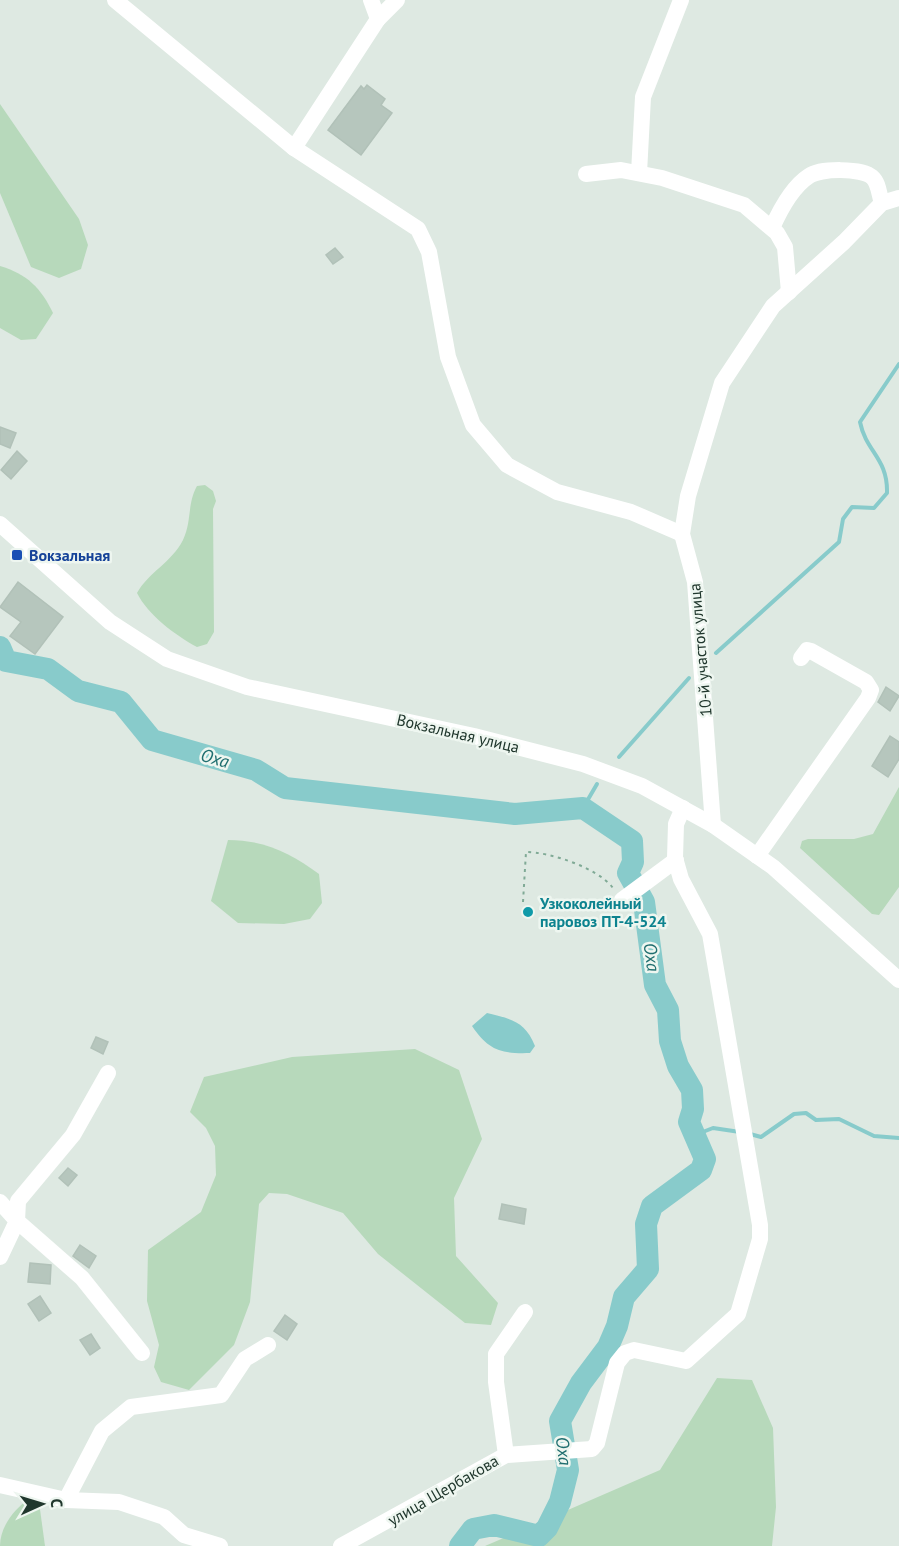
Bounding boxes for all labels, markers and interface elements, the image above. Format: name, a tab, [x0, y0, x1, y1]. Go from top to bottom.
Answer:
place label: Вокзальная	[29, 545, 110, 565]
marker: Вокзальная	[10, 548, 24, 562]
street label: 10-й участок улица	[684, 583, 716, 717]
street label: Вокзальная улица	[395, 709, 521, 757]
water label: Оха	[198, 743, 232, 773]
place label: Узкоколейный паровоз ПТ-4-524	[539, 893, 666, 931]
marker: Узкоколейный паровоз ПТ-4-524	[521, 905, 535, 919]
water label: Оха	[639, 941, 665, 973]
water label: Оха	[551, 1435, 577, 1467]
street label: улица Щербакова	[384, 1450, 502, 1530]
north arrow	[12, 1474, 72, 1534]
text: С	[47, 1498, 67, 1508]

